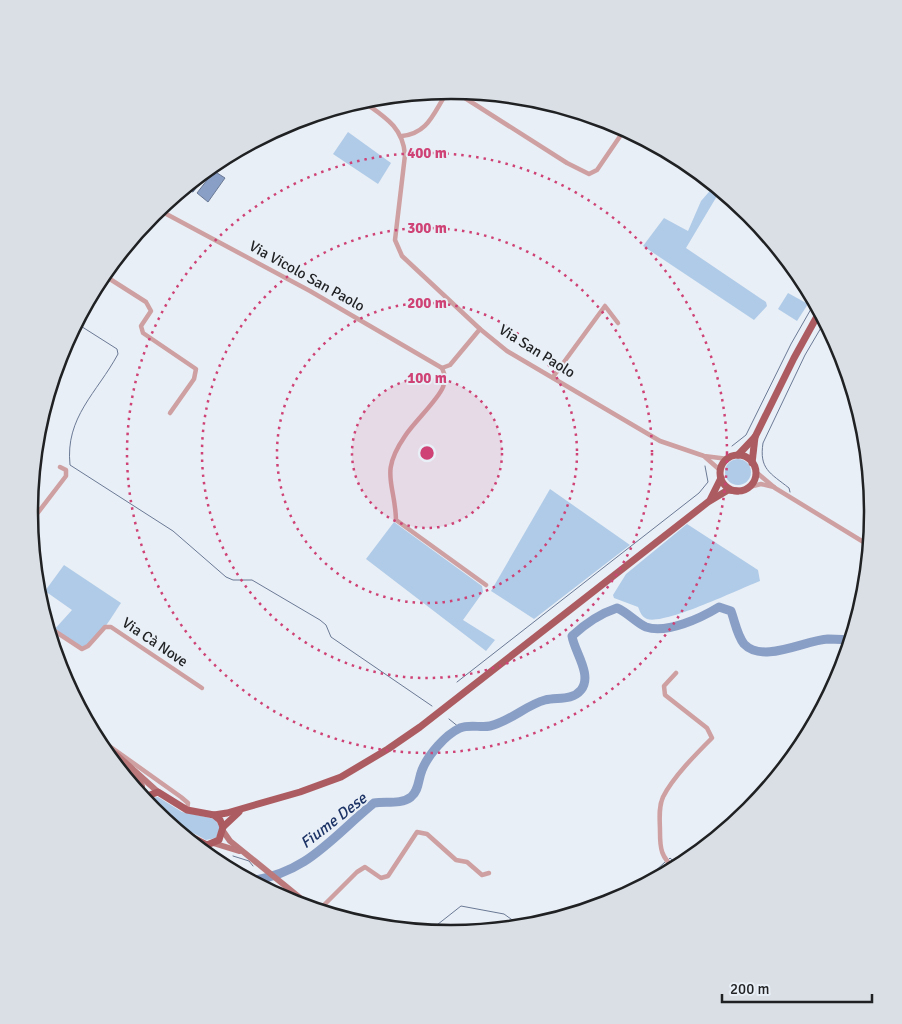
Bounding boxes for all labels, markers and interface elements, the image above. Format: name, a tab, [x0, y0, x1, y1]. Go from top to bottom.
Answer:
text: 400 m	[407, 144, 447, 162]
text: 300 m	[407, 219, 447, 237]
street label: Via Vicolo San Paolo	[246, 237, 368, 315]
text: 200 m	[407, 294, 447, 312]
street label: Via San Paolo	[496, 320, 579, 382]
text: 100 m	[407, 369, 447, 387]
centre of rings	[418, 444, 436, 462]
street label: Via Cà Nove	[119, 613, 191, 671]
water label: Fiume Dese	[296, 788, 372, 853]
scale bar	[722, 972, 872, 1004]
text: 200 m	[730, 980, 770, 998]

